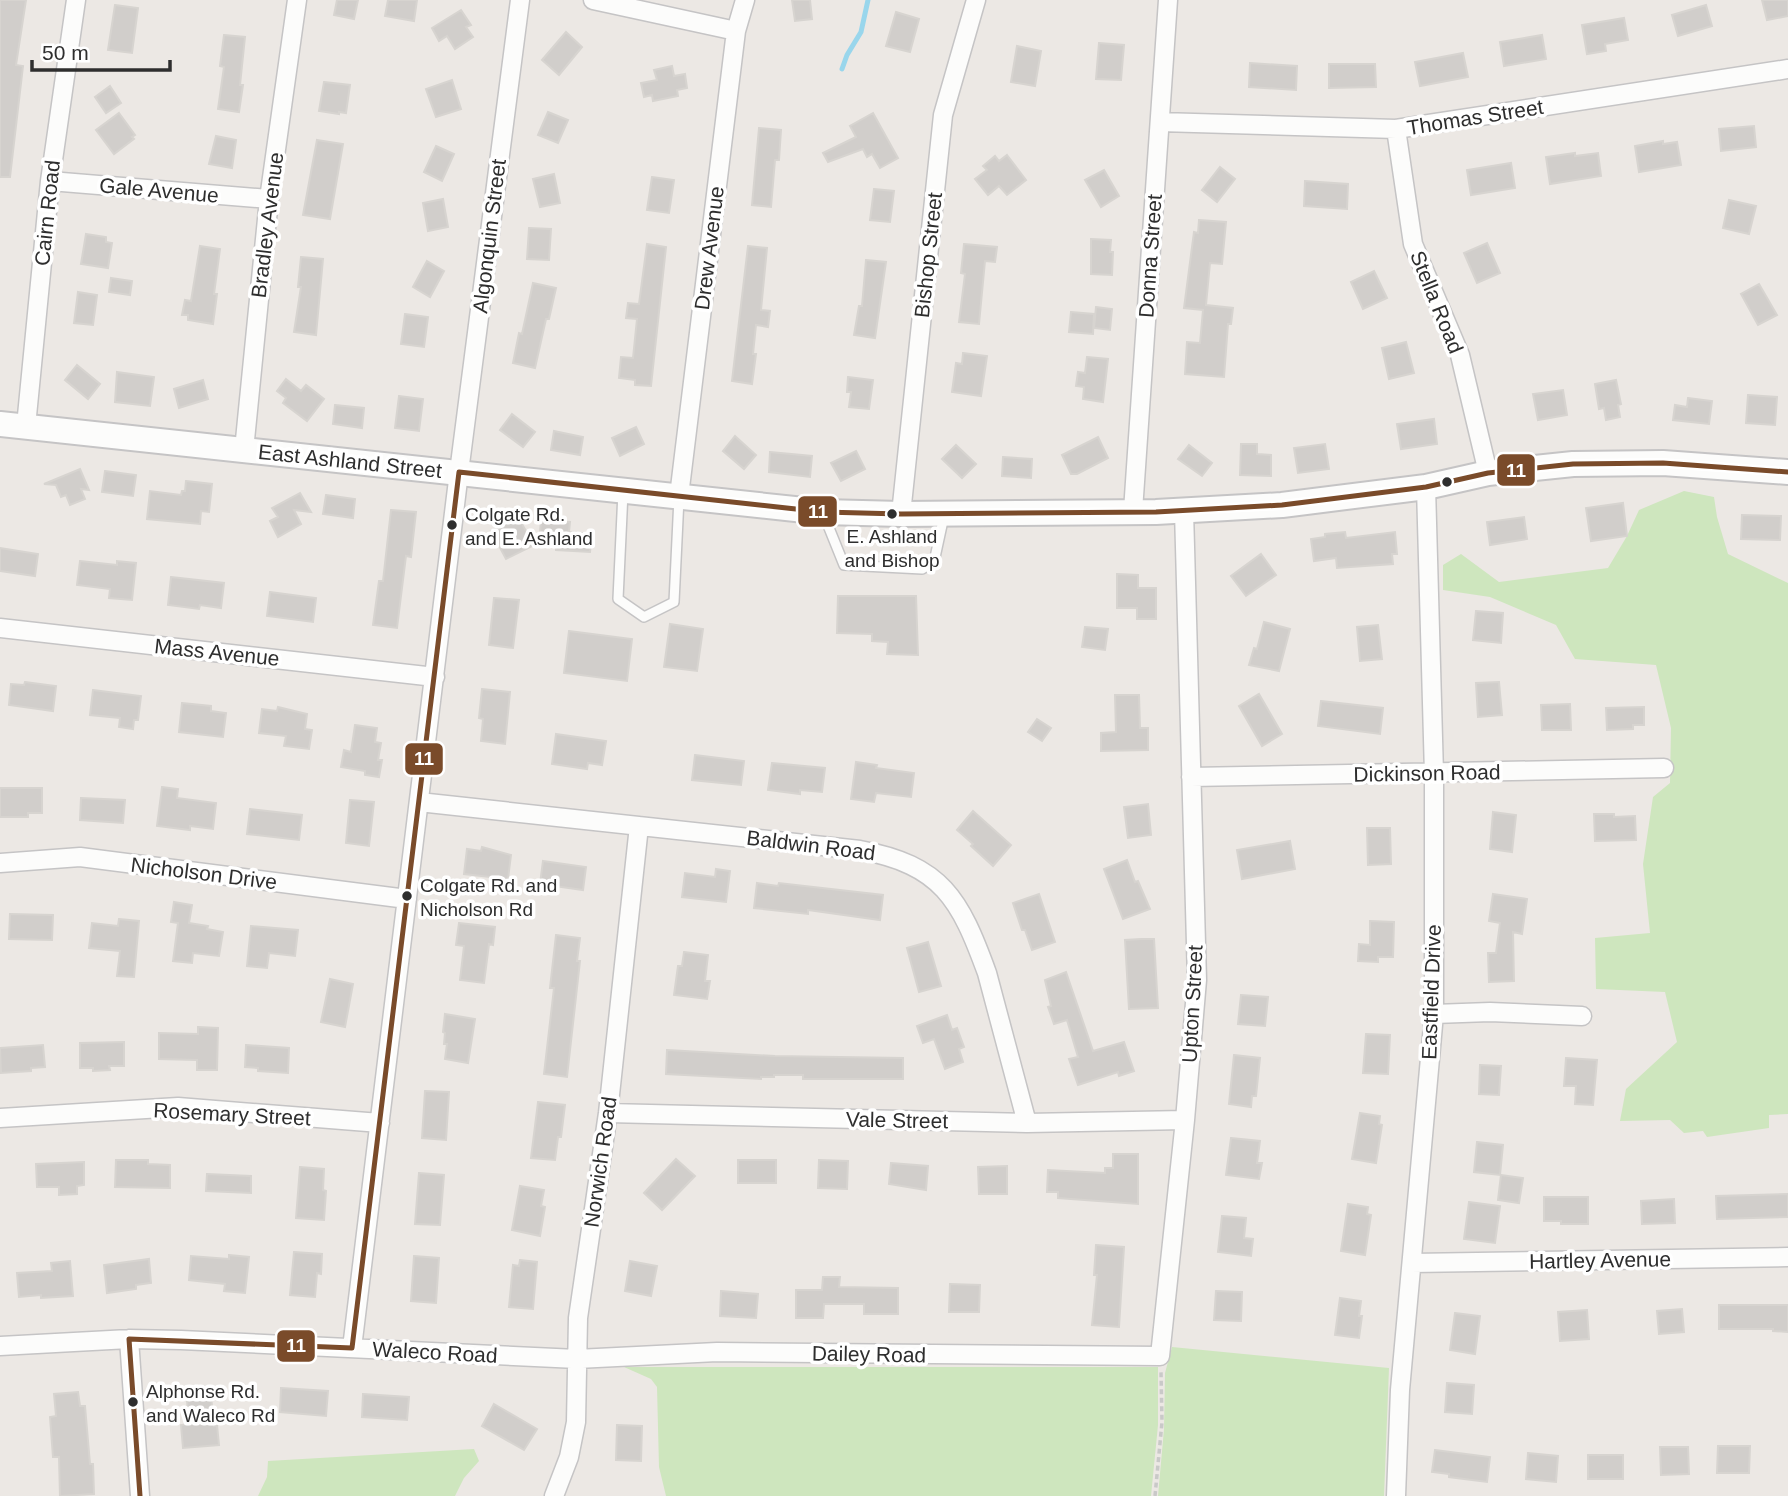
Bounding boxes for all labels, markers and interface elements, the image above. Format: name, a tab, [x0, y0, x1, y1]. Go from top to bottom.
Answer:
scale bar	[32, 28, 170, 72]
text: 50 m	[42, 41, 89, 64]
street label: Thomas Street	[1405, 95, 1545, 139]
street label: Bradley Avenue	[247, 151, 287, 299]
street label: Algonquin Street	[468, 157, 510, 314]
street label: Cairn Road	[30, 159, 64, 267]
street label: Gale Avenue	[98, 173, 220, 207]
street label: Drew Avenue	[690, 185, 728, 311]
street label: Bishop Street	[910, 191, 946, 319]
street label: Donna Street	[1134, 193, 1166, 319]
street label: Stella Road	[1406, 247, 1468, 357]
street label: East Ashland Street	[257, 440, 443, 482]
line badge: 11	[1496, 453, 1536, 487]
text: 11	[1506, 460, 1526, 481]
unlabelled marker	[1440, 475, 1454, 489]
line badge: 11	[797, 495, 838, 528]
text: 11	[808, 501, 828, 522]
place label: Colgate Rd. and E. Ashland	[465, 504, 593, 549]
marker: E. Ashland and Bishop	[885, 507, 899, 521]
marker: Colgate Rd. and E. Ashland	[445, 518, 459, 532]
place label: E. Ashland and Bishop	[844, 526, 940, 571]
street label: Mass Avenue	[153, 634, 281, 670]
line badge: 11	[404, 742, 444, 776]
text: 11	[414, 748, 434, 769]
street label: Dickinson Road	[1353, 760, 1501, 786]
street label: Baldwin Road	[745, 826, 877, 864]
street label: Nicholson Drive	[130, 853, 278, 893]
place label: Colgate Rd. and Nicholson Rd	[420, 875, 557, 920]
marker: Colgate Rd. and Nicholson Rd	[400, 889, 414, 903]
street label: Eastfield Drive	[1417, 924, 1445, 1060]
street label: Upton Street	[1177, 944, 1207, 1063]
street label: Norwich Road	[579, 1095, 621, 1229]
street label: Rosemary Street	[153, 1098, 311, 1130]
street label: Vale Street	[846, 1108, 949, 1132]
street label: Hartley Avenue	[1529, 1247, 1671, 1273]
line badge: 11	[276, 1329, 316, 1363]
text: 11	[286, 1335, 306, 1356]
street label: Waleco Road	[372, 1337, 498, 1367]
street label: Dailey Road	[812, 1342, 926, 1366]
place label: Alphonse Rd. and Waleco Rd	[146, 1381, 275, 1426]
marker: Alphonse Rd. and Waleco Rd	[126, 1395, 140, 1409]

